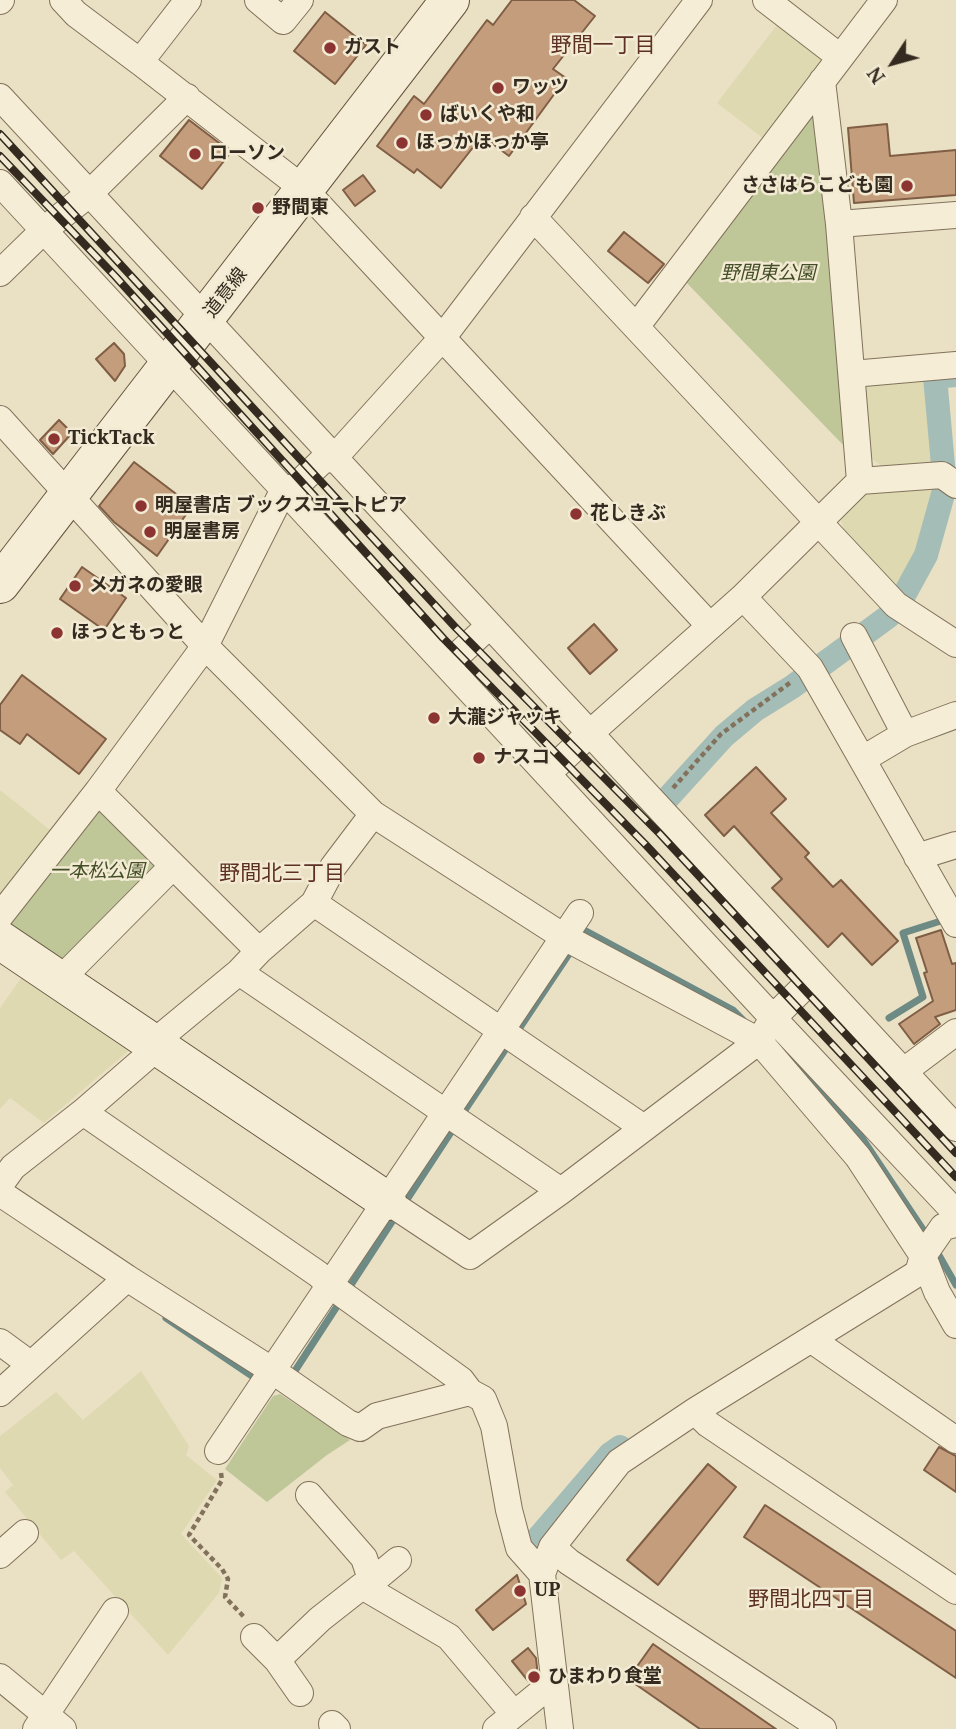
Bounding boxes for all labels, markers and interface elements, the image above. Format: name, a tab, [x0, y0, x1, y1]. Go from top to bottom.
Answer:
north arrow	[858, 28, 928, 98]
district label: 野間一丁目	[551, 33, 655, 59]
place label: ガスト	[344, 37, 401, 59]
marker: ガスト	[322, 40, 338, 56]
text: N	[861, 62, 891, 89]
place label: ワッツ	[512, 77, 569, 99]
marker: ワッツ	[490, 80, 506, 96]
place label: ばいくや和	[440, 104, 535, 126]
marker: ばいくや和	[418, 107, 434, 123]
place label: ほっかほっか亭	[416, 132, 549, 154]
marker: ほっかほっか亭	[394, 135, 410, 151]
place label: ローソン	[209, 143, 285, 165]
marker: ローソン	[187, 146, 203, 162]
place label: ささはらこども園	[741, 175, 893, 197]
marker: ささはらこども園	[899, 178, 915, 194]
place label: 野間東	[272, 197, 329, 219]
marker: 野間東	[250, 200, 266, 216]
park label: 野間東公園	[721, 263, 815, 285]
street label: 道意線	[199, 264, 253, 322]
place label: TickTack	[68, 428, 155, 450]
marker: TickTack	[46, 431, 62, 447]
place label: 明屋書店 ブックスユートピア	[155, 495, 407, 517]
marker: 明屋書店 ブックスユートピア	[133, 498, 149, 514]
place label: 花しきぶ	[590, 503, 666, 525]
marker: 花しきぶ	[568, 506, 584, 522]
place label: 明屋書房	[164, 521, 240, 543]
marker: 明屋書房	[142, 524, 158, 540]
place label: メガネの愛眼	[89, 575, 203, 597]
marker: メガネの愛眼	[67, 578, 83, 594]
place label: ほっともっと	[71, 622, 185, 644]
marker: ほっともっと	[49, 625, 65, 641]
place label: 大瀧ジャッキ	[448, 707, 562, 729]
marker: 大瀧ジャッキ	[426, 710, 442, 726]
place label: ナスコ	[493, 747, 550, 769]
marker: ナスコ	[471, 750, 487, 766]
park label: 一本松公園	[50, 861, 144, 883]
district label: 野間北三丁目	[219, 861, 345, 887]
place label: UP	[534, 1580, 560, 1602]
marker: UP	[512, 1583, 528, 1599]
district label: 野間北四丁目	[748, 1587, 874, 1613]
place label: ひまわり食堂	[548, 1666, 662, 1688]
marker: ひまわり食堂	[526, 1669, 542, 1685]

